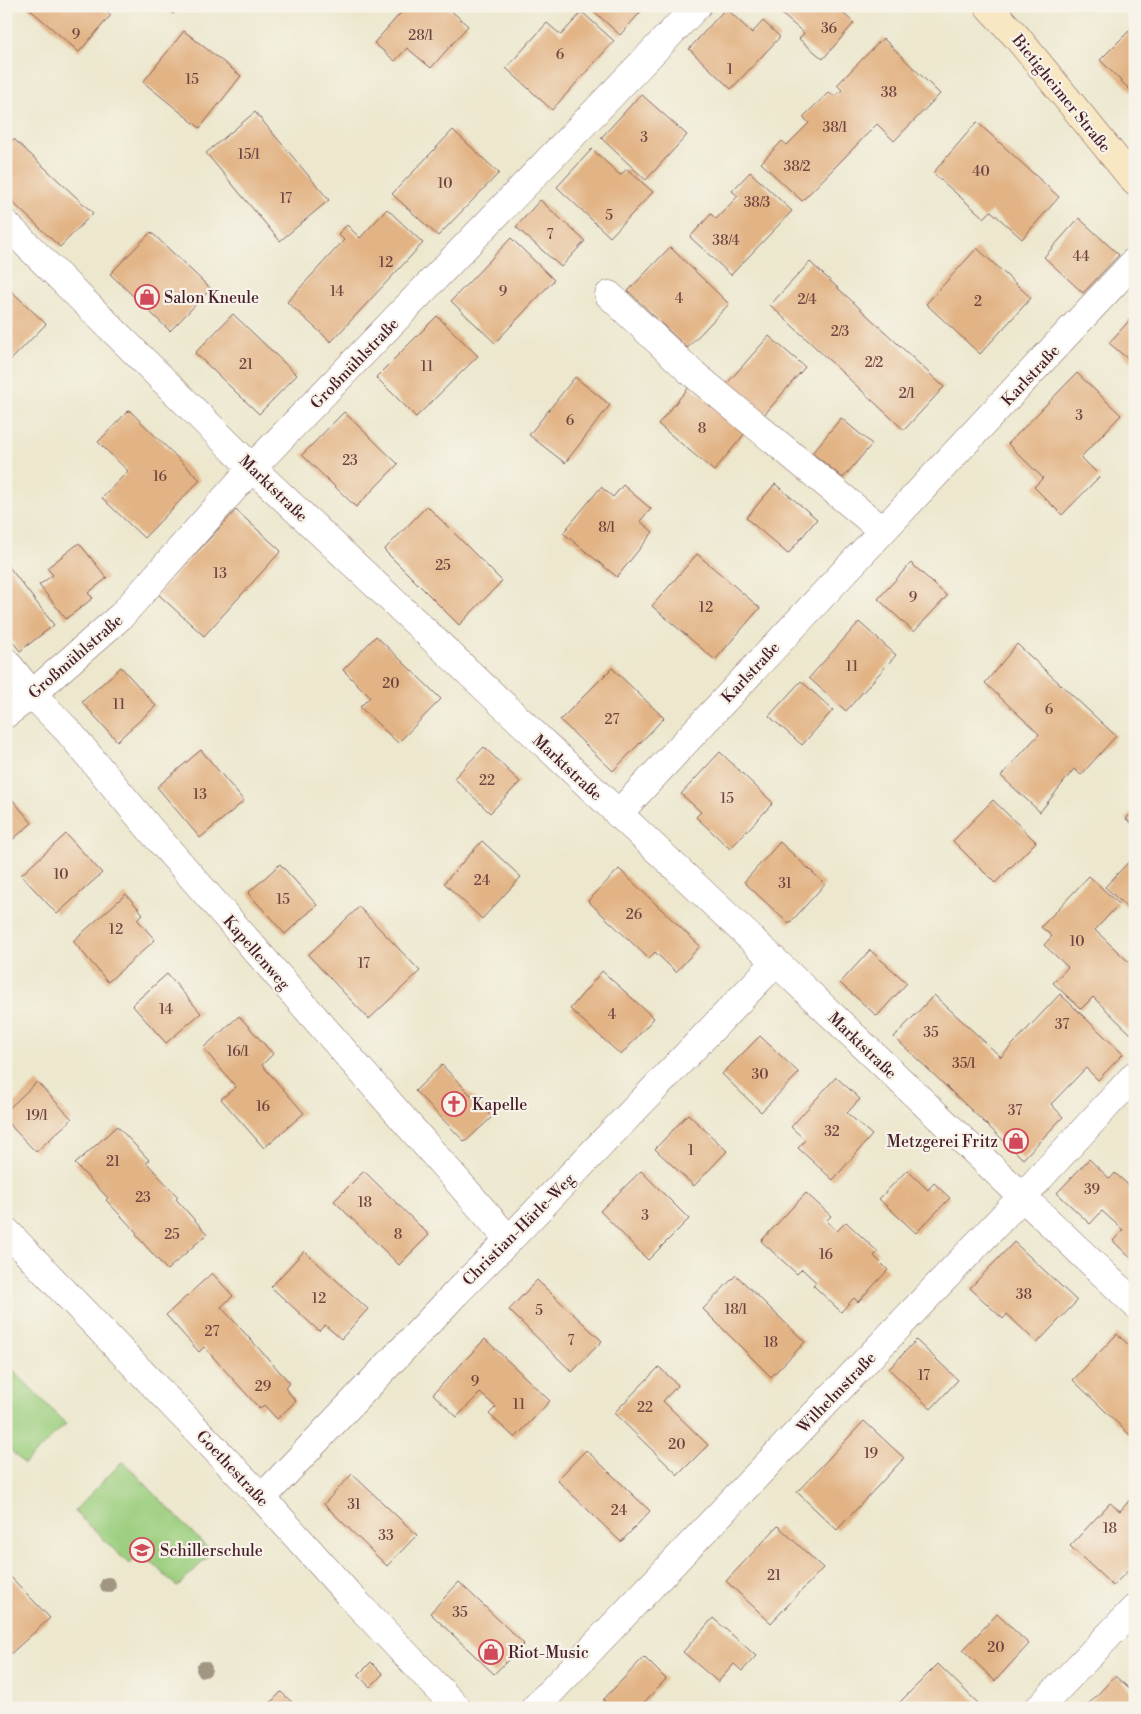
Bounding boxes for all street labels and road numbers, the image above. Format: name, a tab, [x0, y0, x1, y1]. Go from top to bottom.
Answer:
street label: Bietigheimer Straße	[1007, 30, 1115, 157]
street label: Großmühlstraße	[306, 314, 403, 413]
street label: Karlstraße	[997, 341, 1064, 411]
street label: Marktstraße	[235, 451, 312, 526]
street label: Großmühlstraße	[24, 610, 127, 703]
street label: Karlstraße	[717, 638, 784, 708]
street label: Marktstraße	[528, 730, 606, 805]
street label: Kapellenweg	[218, 911, 294, 995]
street label: Marktstraße	[824, 1008, 901, 1083]
street label: Christian-Härle-Weg	[458, 1169, 580, 1290]
street label: Wilhelmstraße	[792, 1348, 880, 1438]
street label: Goethestraße	[192, 1426, 273, 1511]

